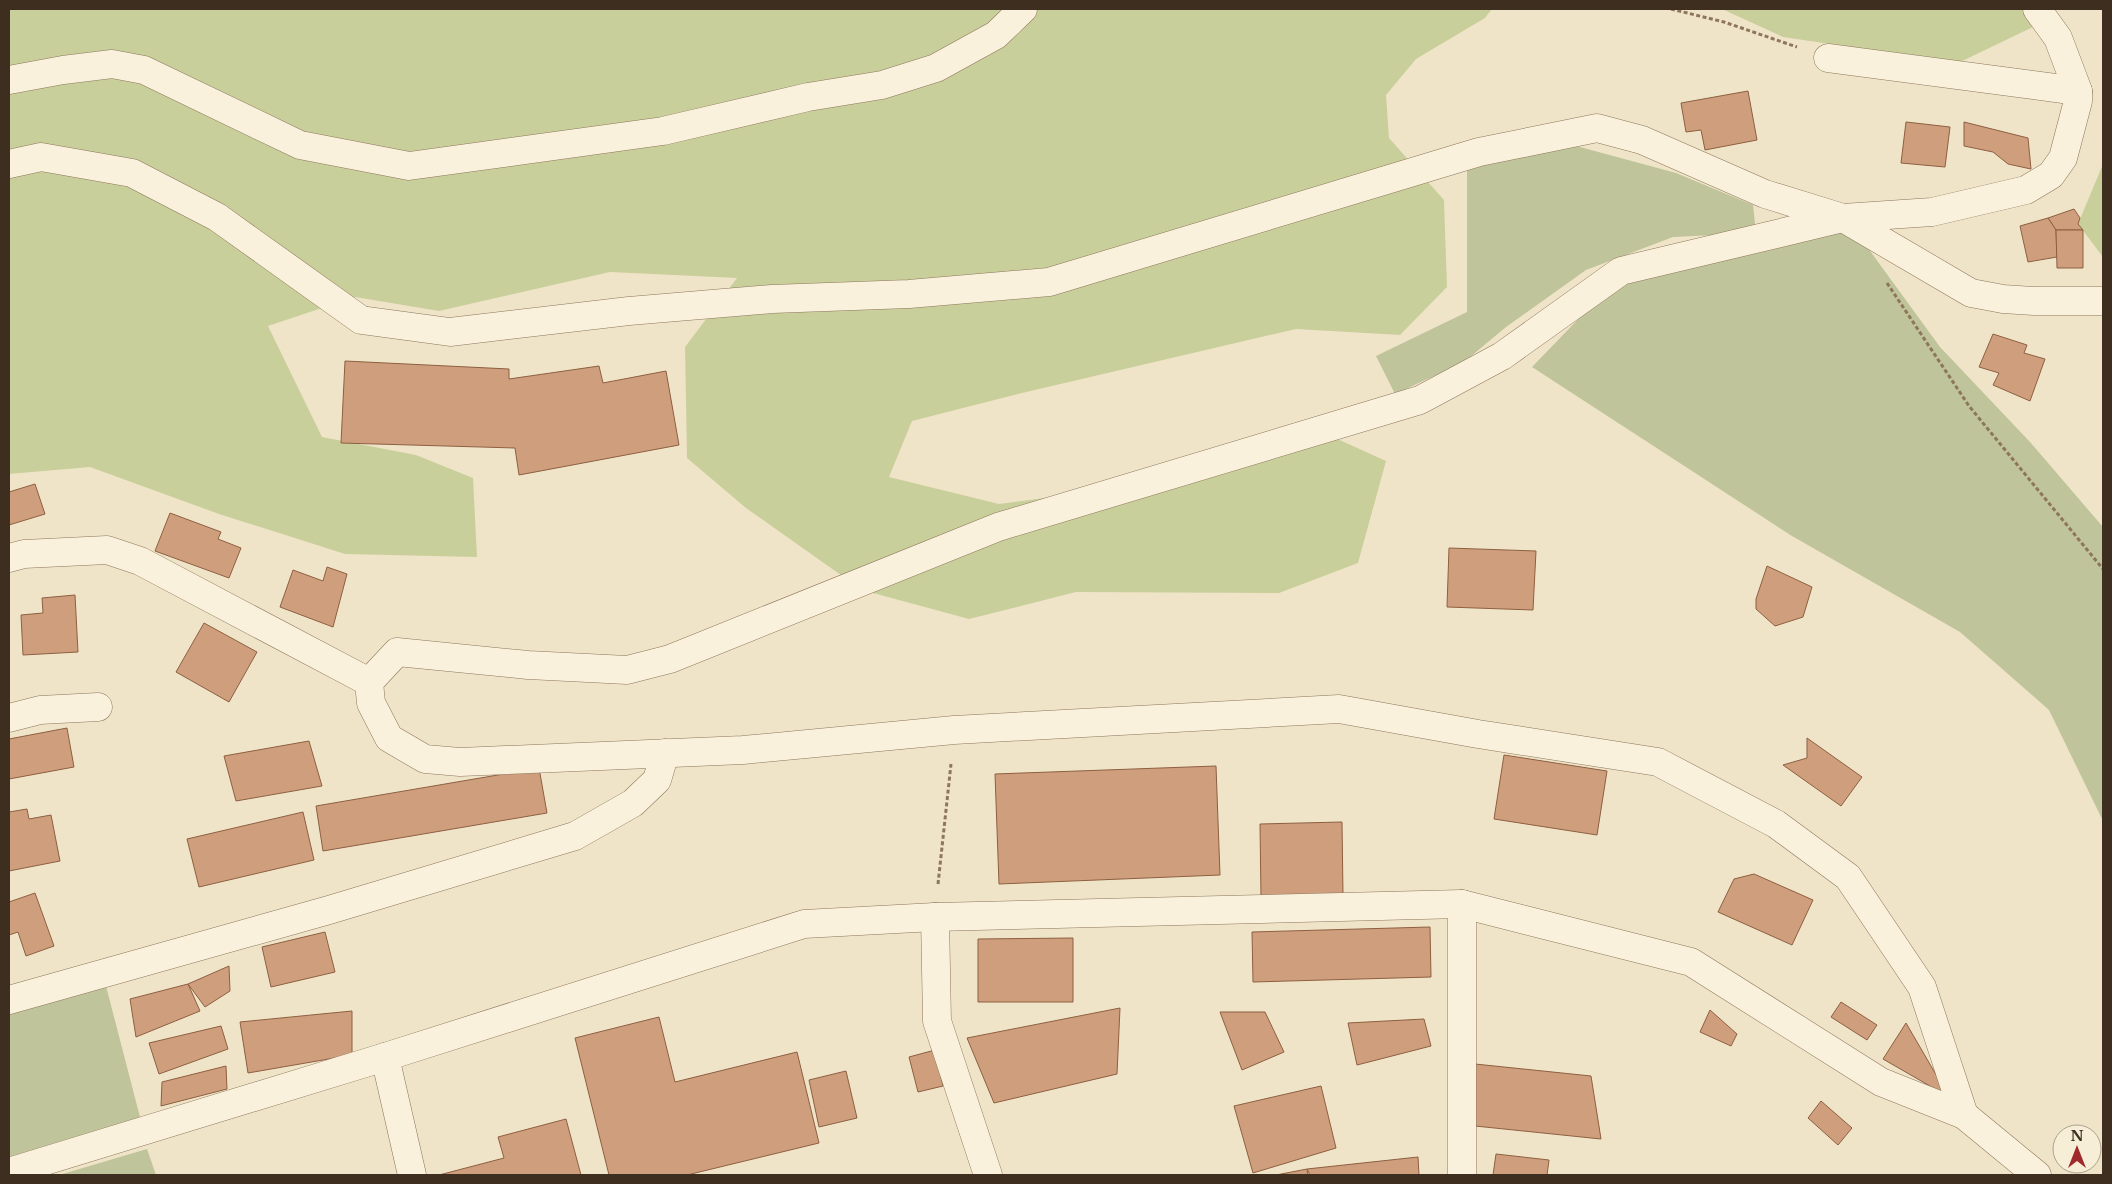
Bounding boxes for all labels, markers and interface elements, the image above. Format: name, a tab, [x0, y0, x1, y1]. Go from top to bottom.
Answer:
north arrow	[2052, 1124, 2102, 1174]
text: N	[2070, 1127, 2084, 1145]

